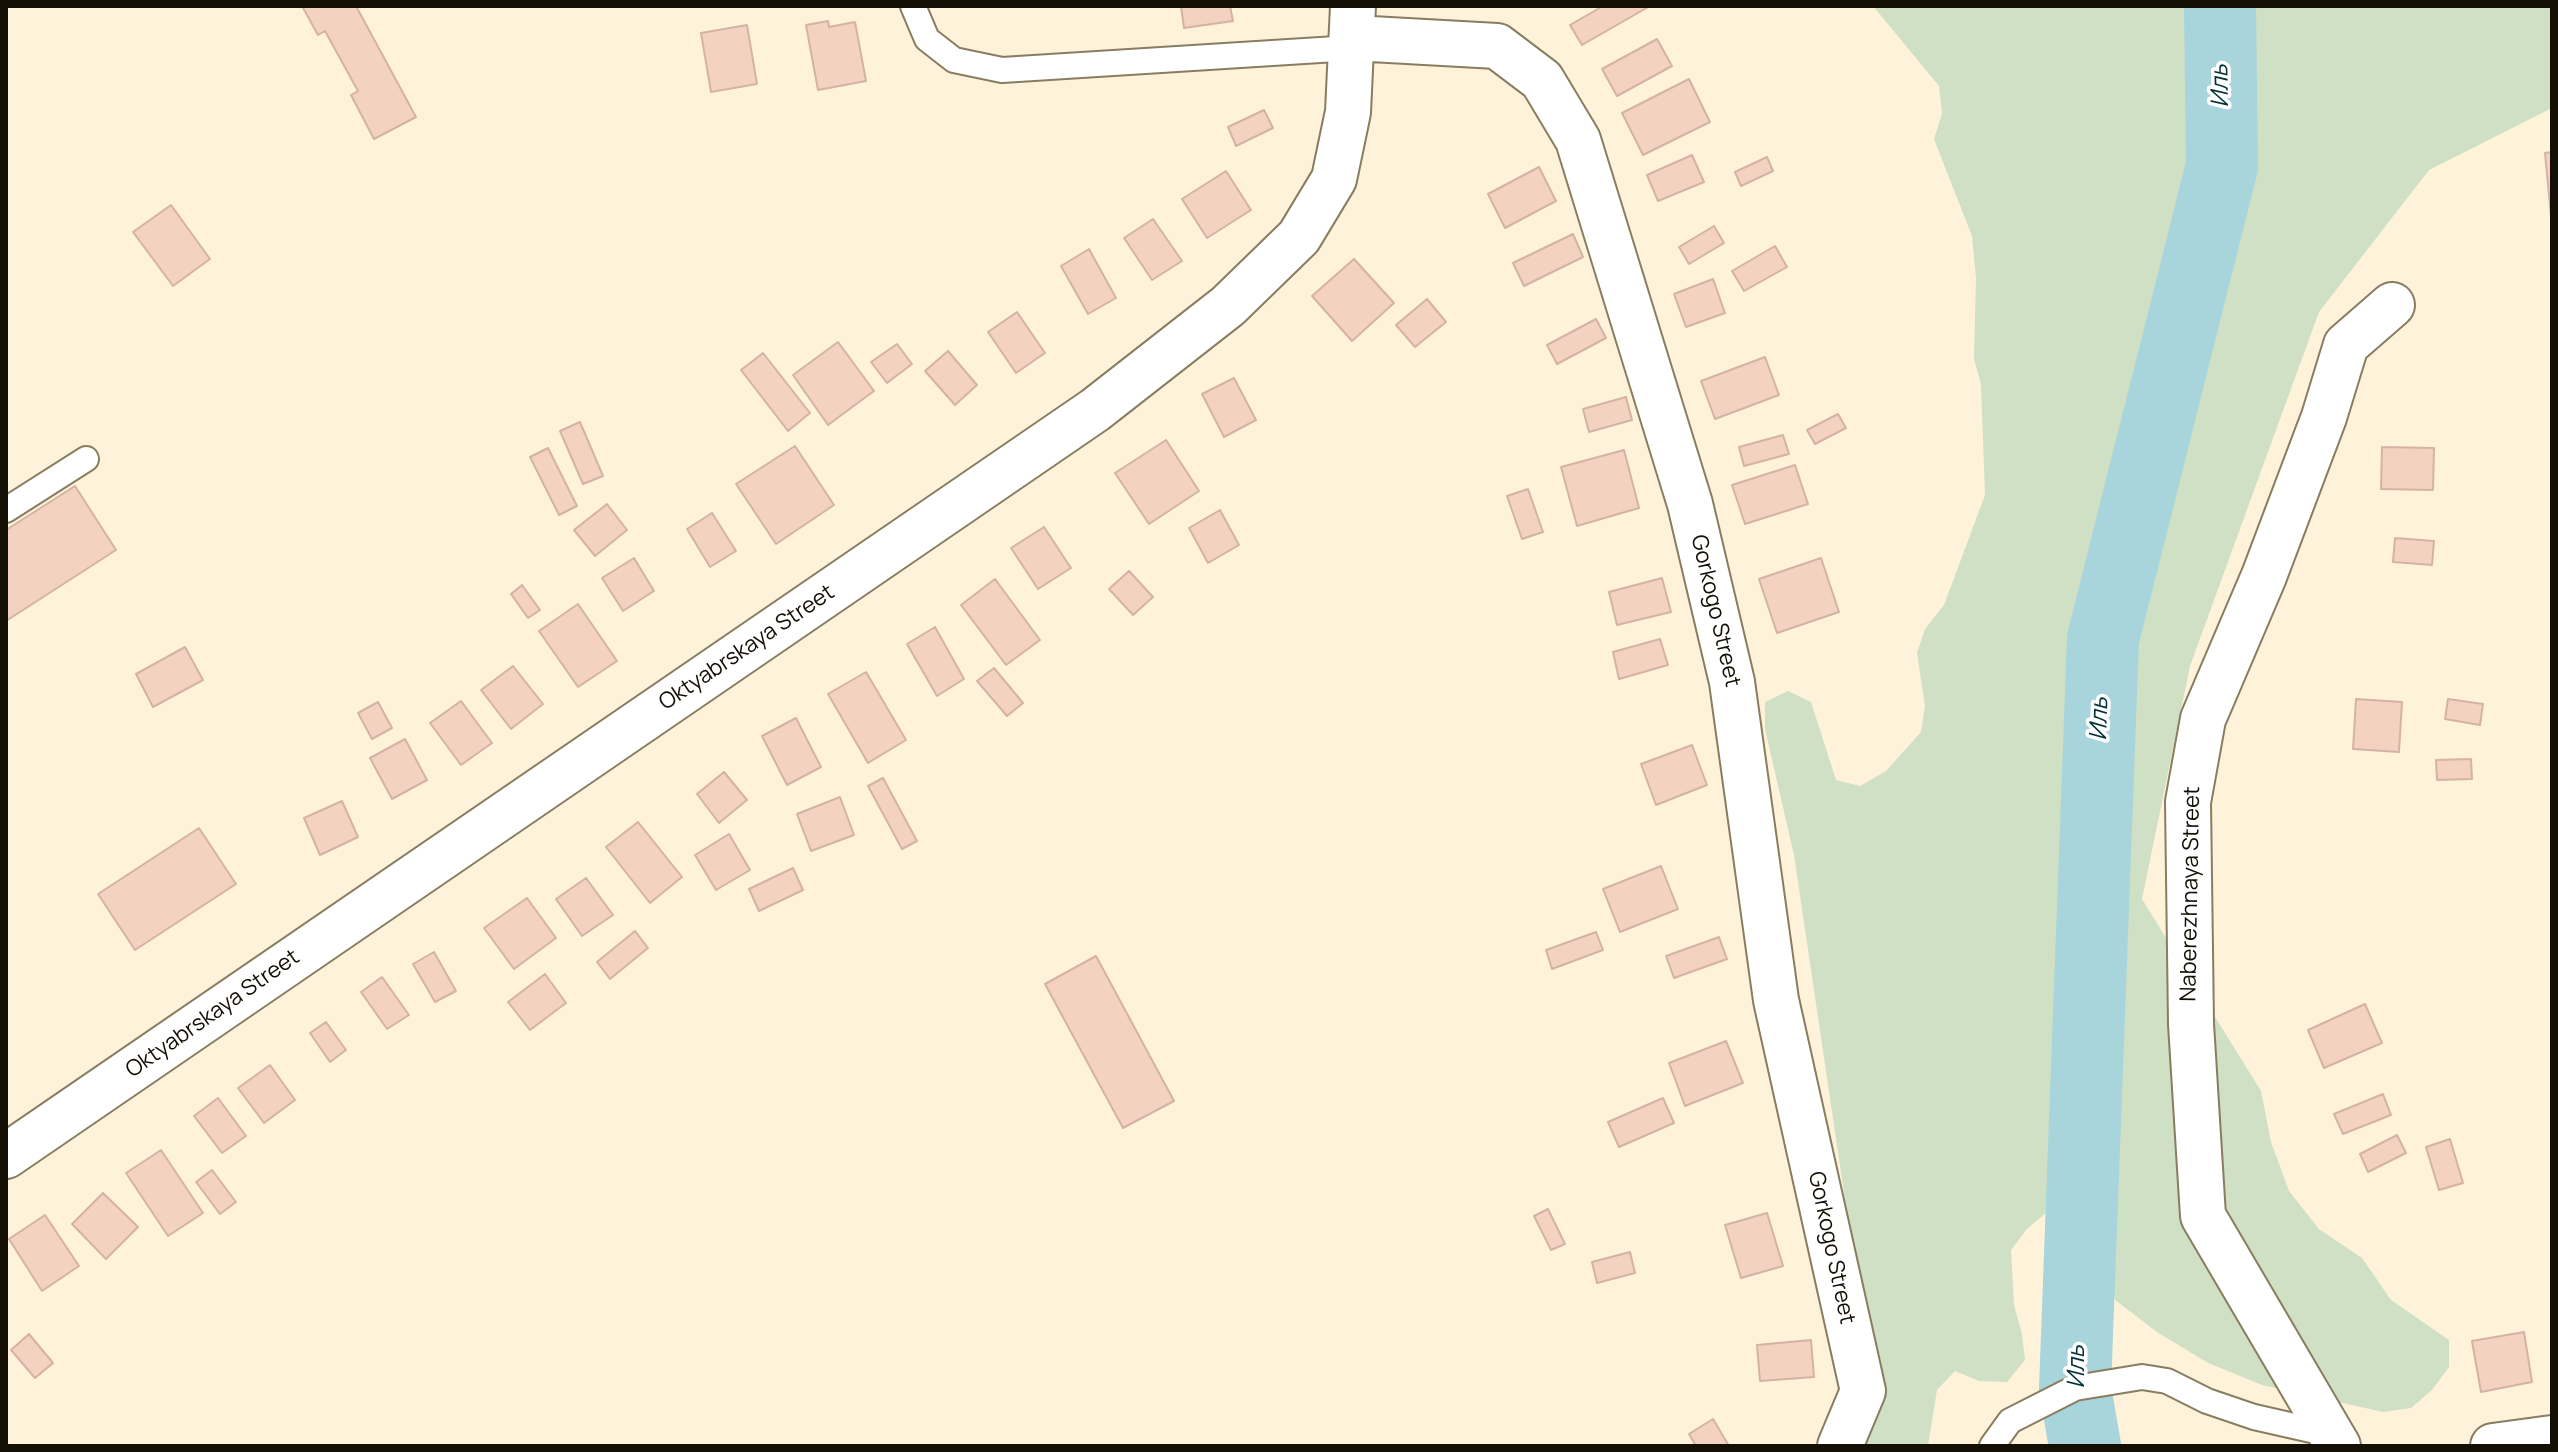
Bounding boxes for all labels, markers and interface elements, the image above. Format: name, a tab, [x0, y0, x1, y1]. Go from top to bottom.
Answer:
water label: Иль	[2206, 64, 2236, 108]
street label: Gorkogo Street	[1685, 532, 1745, 690]
street label: Oktyabrskaya Street	[654, 580, 840, 716]
water label: Иль	[2085, 697, 2115, 741]
street label: Naberezhnaya Street	[2176, 786, 2206, 1002]
street label: Oktyabrskaya Street	[121, 944, 305, 1084]
street label: Gorkogo Street	[1802, 1169, 1860, 1327]
water label: Иль	[2063, 1345, 2091, 1389]

